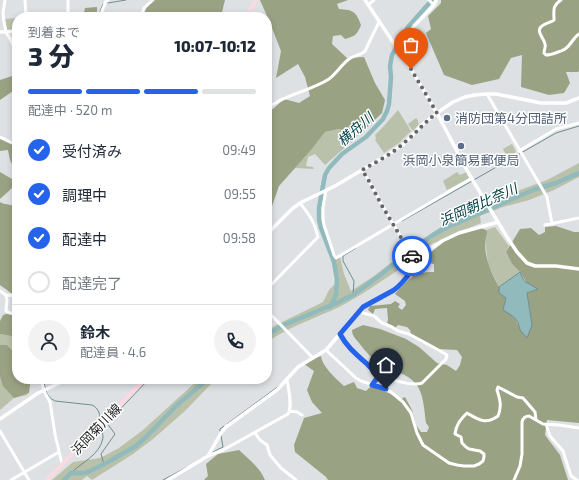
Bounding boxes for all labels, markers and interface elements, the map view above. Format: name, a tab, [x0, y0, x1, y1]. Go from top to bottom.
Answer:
text: 到着まで	[28, 24, 80, 40]
pin	[394, 28, 428, 69]
icon: bag	[400, 34, 422, 56]
text: 10:07–10:12	[174, 37, 256, 55]
text: 3 分	[28, 40, 74, 71]
text: 配達中 · 520 m	[28, 102, 112, 118]
water label: 横舟川	[334, 107, 378, 149]
place label: 消防団第4分団詰所	[455, 110, 567, 126]
marker: 消防団第4分団詰所	[442, 113, 452, 123]
icon: check	[28, 139, 50, 161]
marker: 浜岡小泉簡易郵便局	[456, 141, 466, 151]
text: 受付済み	[62, 142, 122, 160]
text: 09:49	[222, 142, 256, 158]
place label: 浜岡小泉簡易郵便局	[402, 152, 520, 168]
water label: 浜岡朝比奈川	[436, 178, 522, 229]
icon: check	[28, 183, 50, 205]
text: 調理中	[62, 186, 107, 204]
text: 09:55	[224, 186, 256, 202]
icon: check	[28, 227, 50, 249]
text: 配達中	[62, 230, 107, 248]
text: 09:58	[223, 230, 256, 246]
courier	[392, 236, 432, 276]
icon: car	[401, 245, 423, 267]
text: 配達完了	[62, 274, 122, 292]
button: person	[28, 320, 70, 362]
button: phone	[214, 320, 256, 362]
text: 鈴木	[80, 323, 110, 341]
text: 配達員 · 4.6	[80, 344, 146, 360]
pin	[369, 348, 403, 389]
icon: home	[375, 354, 397, 376]
street label: 浜岡菊川線	[68, 400, 124, 458]

